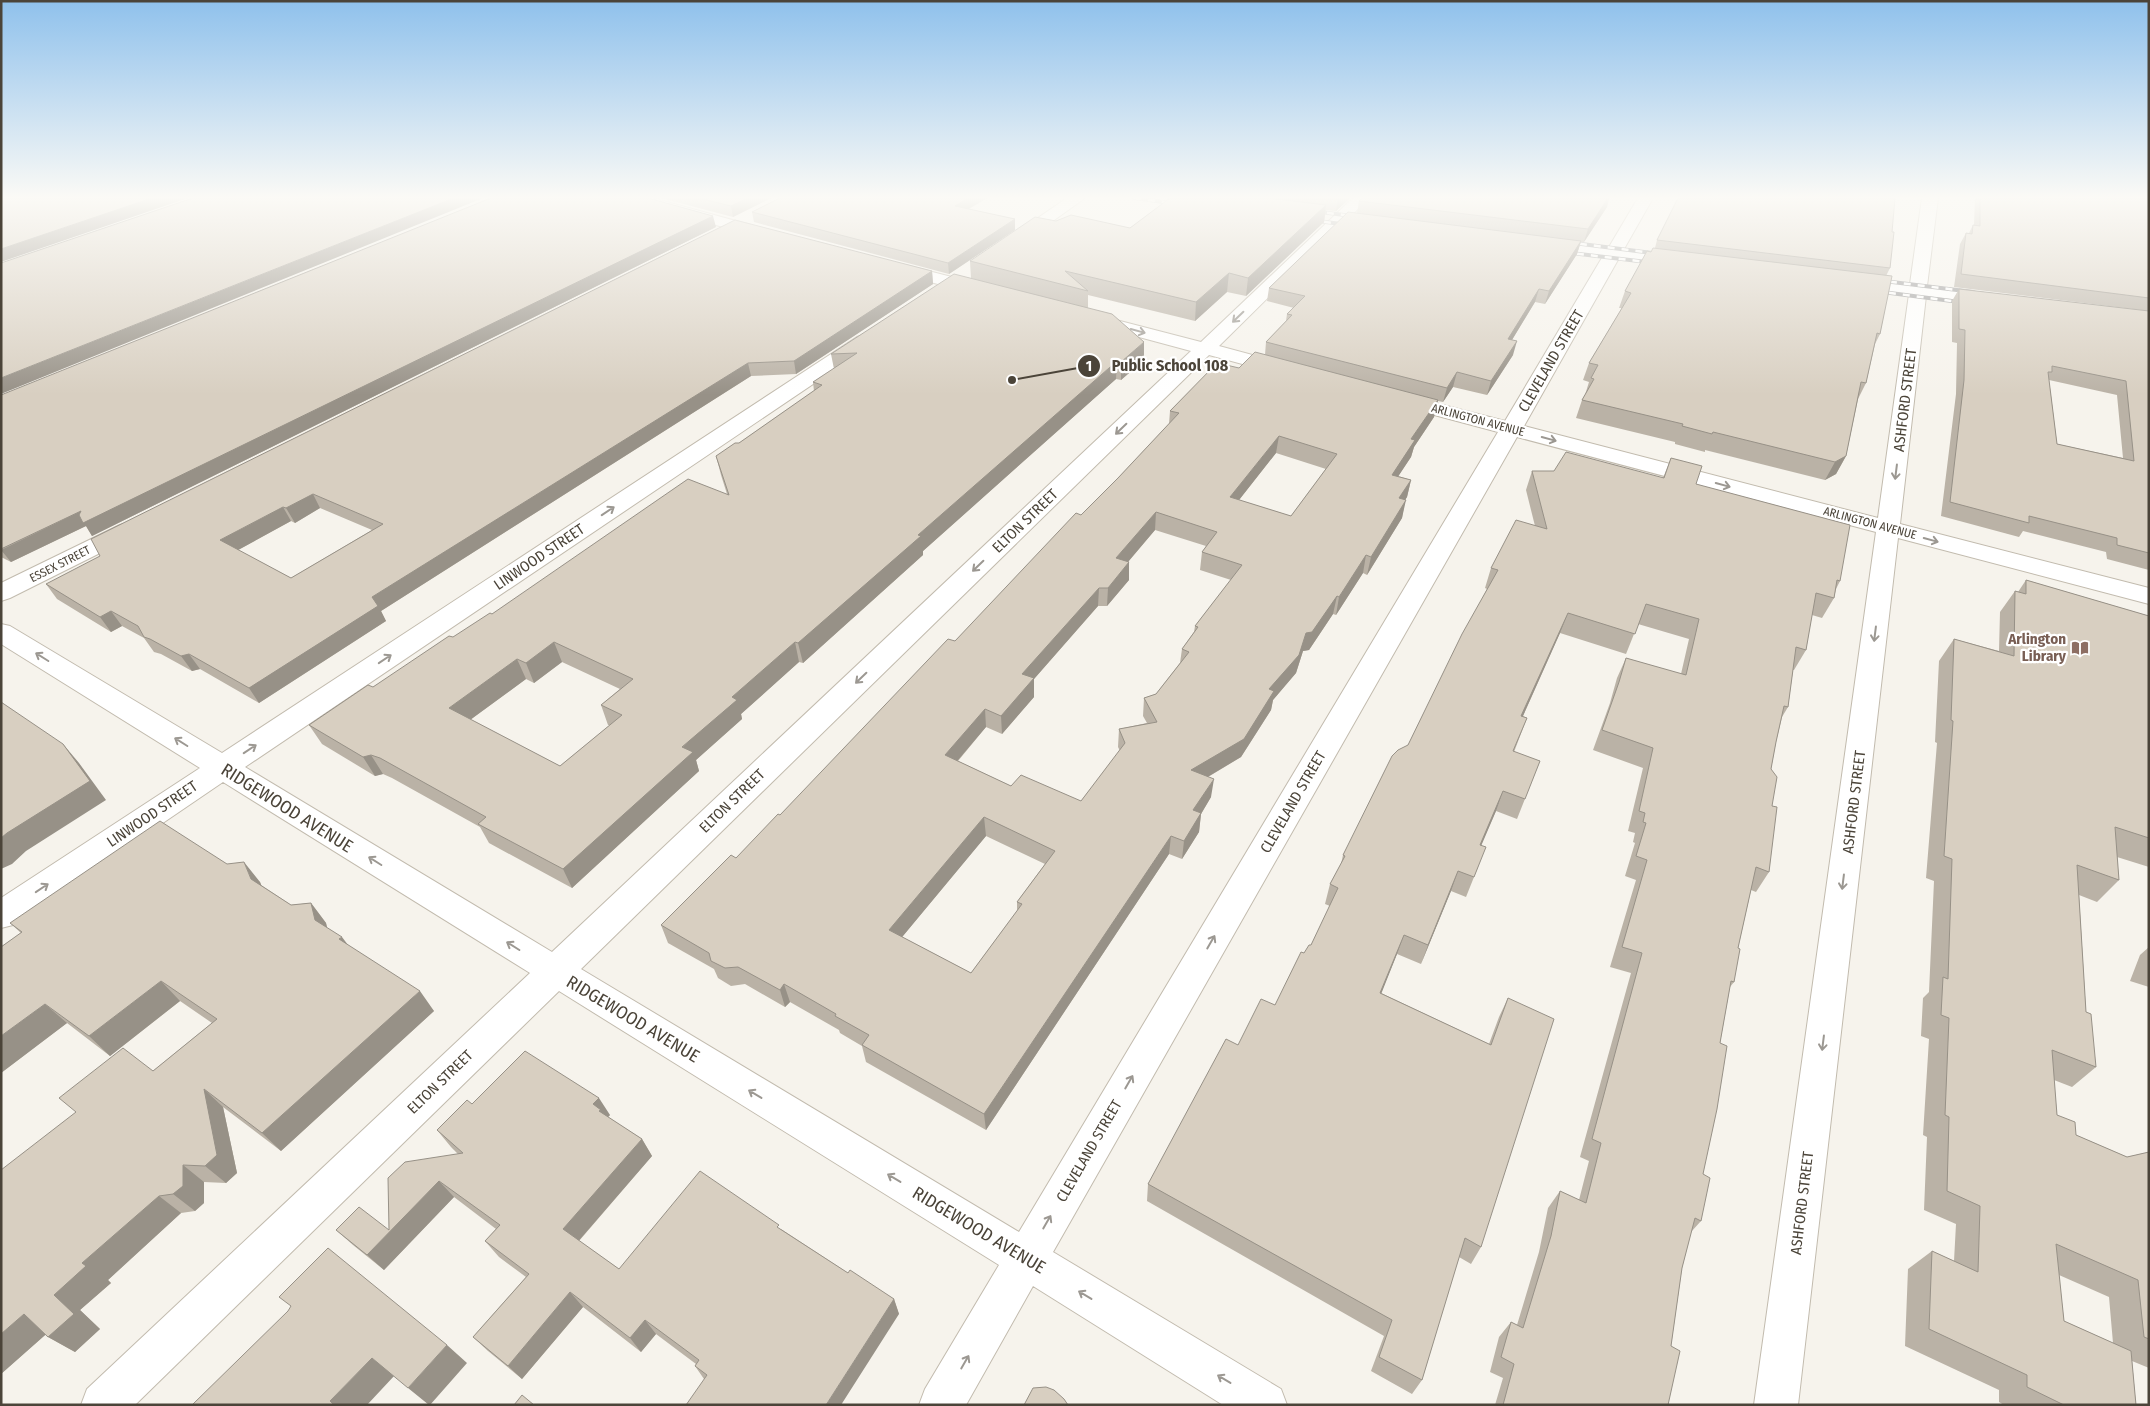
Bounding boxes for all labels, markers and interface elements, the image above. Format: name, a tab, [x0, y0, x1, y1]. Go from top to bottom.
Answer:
street label: CLEVELAND STREET	[1514, 307, 1588, 415]
one-way arrow	[1232, 311, 1245, 323]
one-way arrow	[1130, 327, 1146, 336]
street label: ASHFORD STREET	[1890, 347, 1920, 453]
callout: Public School 108	[1077, 350, 1238, 381]
text: Public School 108	[1112, 356, 1229, 375]
text: 1	[1086, 357, 1092, 375]
street label: ARLINGTON AVENUE	[1430, 401, 1526, 439]
one-way arrow	[1114, 423, 1127, 435]
one-way arrow	[1541, 435, 1557, 444]
one-way arrow	[1891, 464, 1901, 480]
one-way arrow	[1715, 481, 1731, 490]
street label: ELTON STREET	[988, 485, 1062, 557]
street label: ARLINGTON AVENUE	[1822, 504, 1918, 542]
one-way arrow	[600, 506, 614, 516]
street label: LINWOOD STREET	[490, 520, 588, 594]
one-way arrow	[1923, 535, 1939, 545]
street label: ESSEX STREET	[27, 543, 93, 585]
one-way arrow	[972, 560, 984, 572]
one-way arrow	[1870, 625, 1880, 641]
place label: Arlington Library	[2007, 630, 2067, 665]
library icon: Arlington Library	[2070, 638, 2090, 658]
one-way arrow	[36, 652, 50, 662]
one-way arrow	[378, 654, 392, 664]
one-way arrow	[855, 672, 867, 684]
one-way arrow	[174, 737, 188, 747]
one-way arrow	[243, 744, 257, 755]
street label: CLEVELAND STREET	[1256, 748, 1330, 856]
street label: ASHFORD STREET	[1839, 749, 1869, 855]
street label: RIDGEWOOD AVENUE	[217, 759, 357, 857]
street label: ELTON STREET	[695, 765, 769, 837]
street label: LINWOOD STREET	[103, 777, 201, 851]
one-way arrow	[368, 856, 382, 866]
one-way arrow	[1838, 873, 1848, 889]
one-way arrow	[35, 883, 49, 893]
one-way arrow	[1207, 935, 1217, 949]
one-way arrow	[507, 941, 521, 951]
street label: RIDGEWOOD AVENUE	[562, 971, 704, 1067]
one-way arrow	[1818, 1034, 1828, 1050]
street label: ELTON STREET	[403, 1046, 477, 1118]
one-way arrow	[1125, 1075, 1135, 1089]
one-way arrow	[749, 1089, 763, 1099]
street label: CLEVELAND STREET	[1052, 1097, 1126, 1205]
street label: ASHFORD STREET	[1787, 1150, 1817, 1256]
one-way arrow	[888, 1173, 902, 1183]
street label: RIDGEWOOD AVENUE	[908, 1182, 1050, 1278]
one-way arrow	[1042, 1215, 1052, 1230]
one-way arrow	[1079, 1289, 1093, 1299]
one-way arrow	[961, 1356, 971, 1370]
one-way arrow	[1217, 1374, 1231, 1384]

